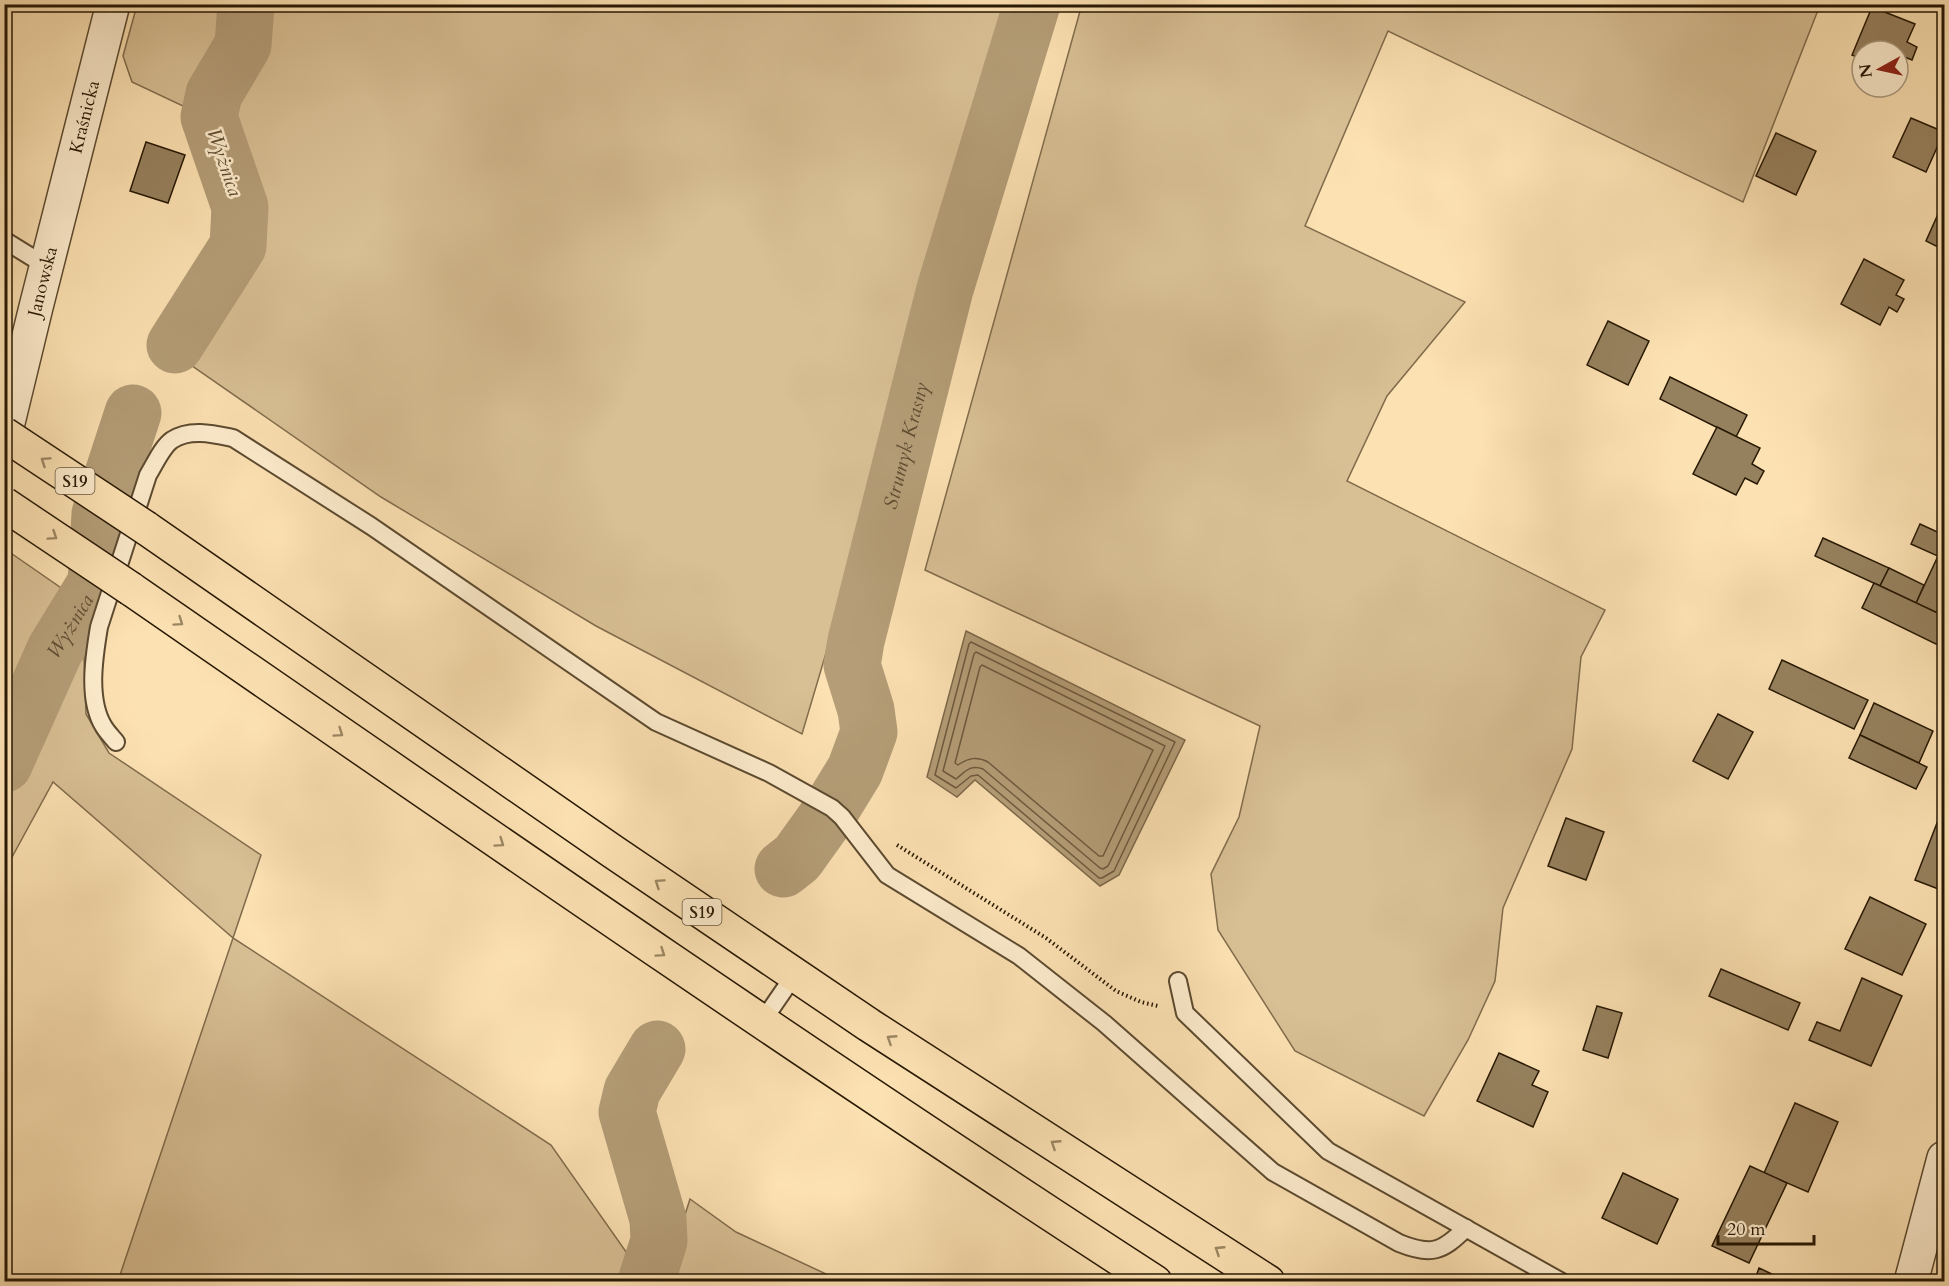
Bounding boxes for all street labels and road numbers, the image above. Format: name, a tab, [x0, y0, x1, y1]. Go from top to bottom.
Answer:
street label: Kraśnicka	[63, 77, 106, 156]
street label: Janowska	[21, 244, 64, 322]
road number: S19	[56, 468, 94, 494]
road number: S19	[682, 899, 722, 925]

